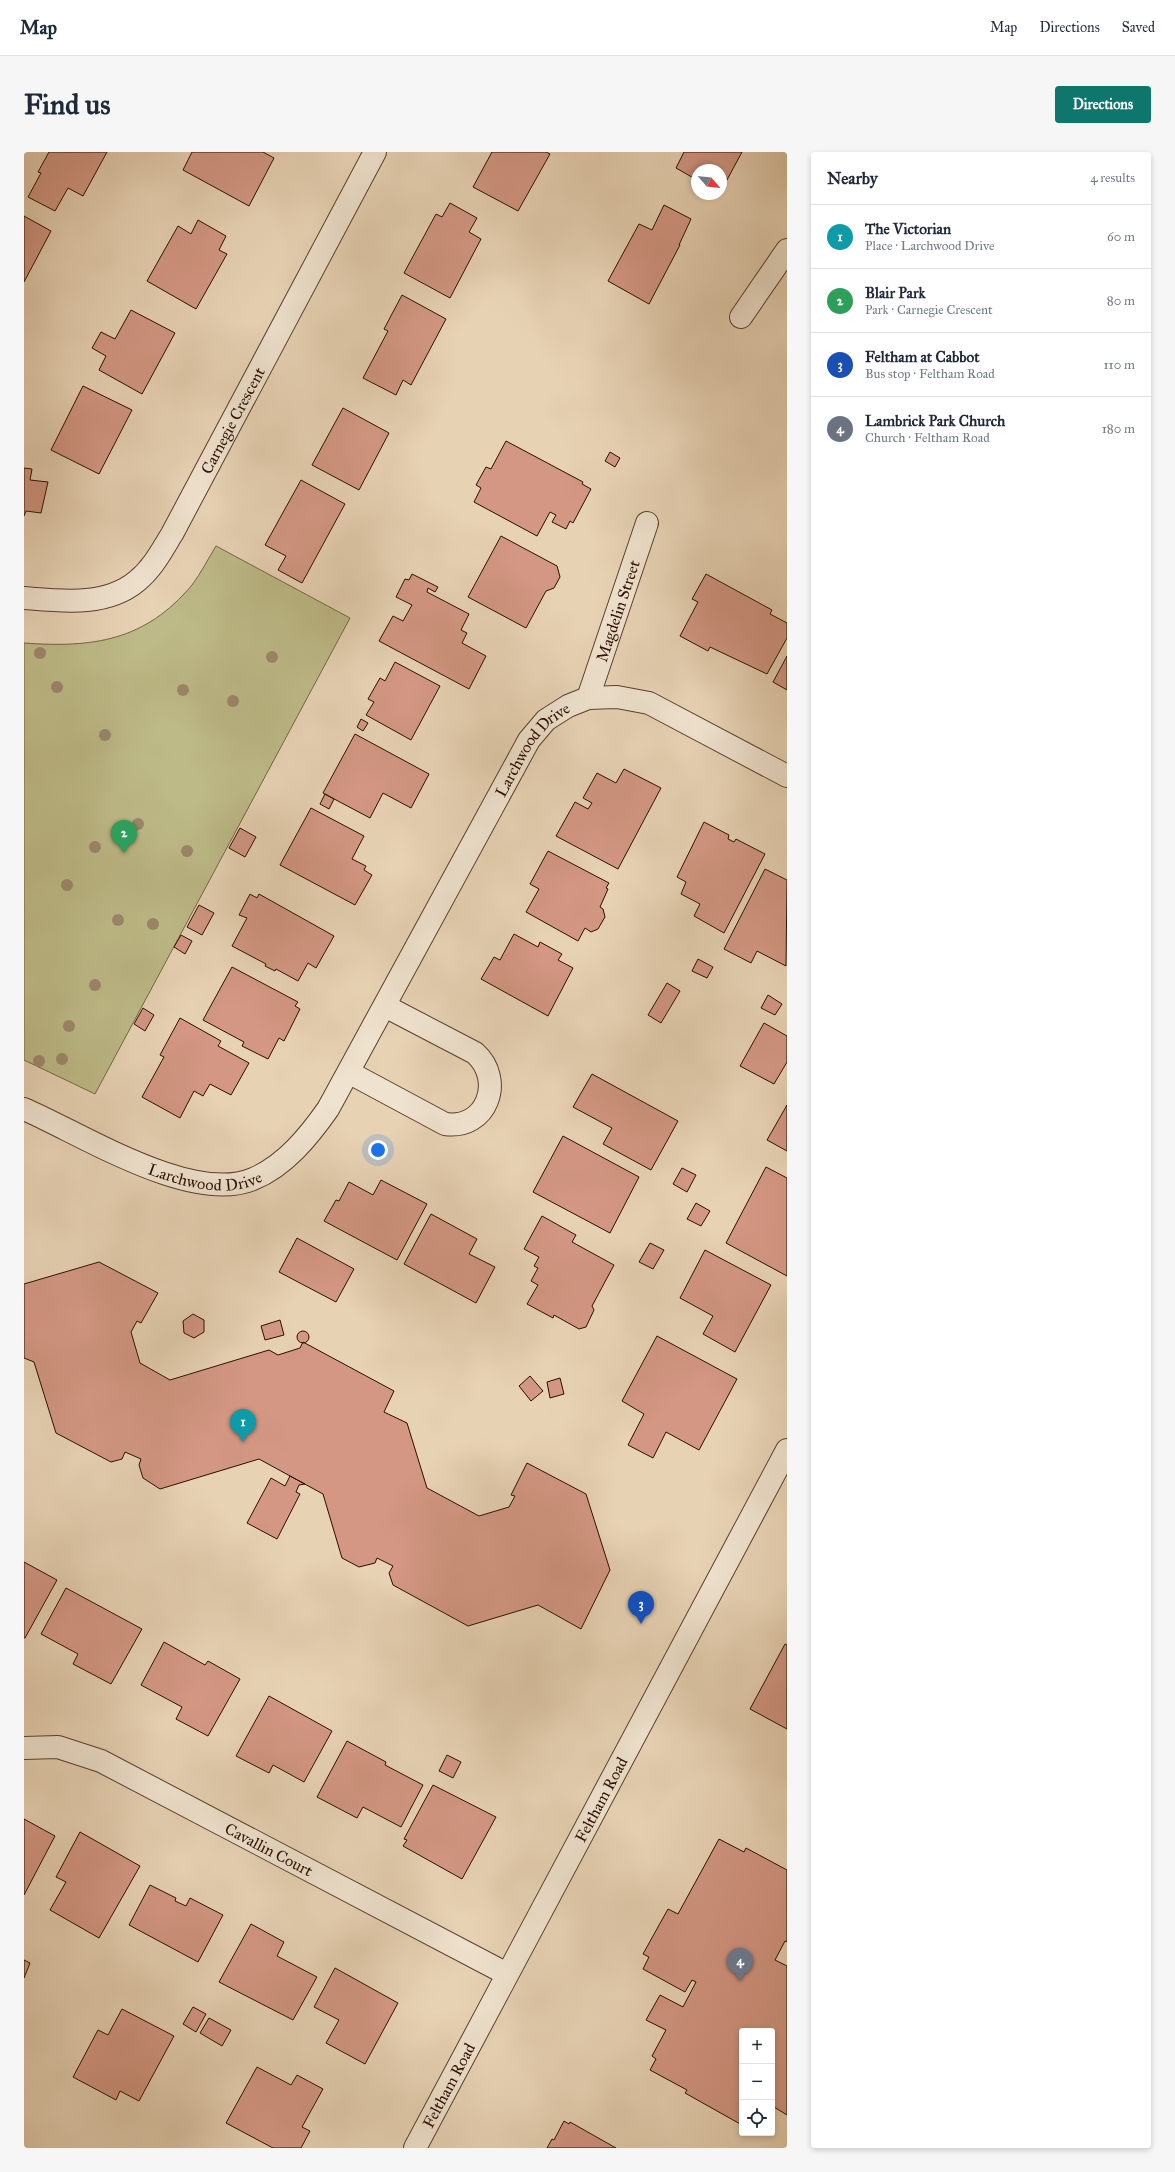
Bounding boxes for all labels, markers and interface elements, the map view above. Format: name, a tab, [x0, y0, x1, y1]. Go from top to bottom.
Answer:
text: Map	[20, 16, 57, 39]
text: Map	[990, 19, 1017, 36]
text: Directions	[1039, 19, 1100, 36]
text: Saved	[1122, 19, 1155, 36]
button: Directions	[1055, 86, 1151, 123]
text: Find us	[24, 87, 110, 122]
north arrow	[691, 164, 727, 200]
text: Nearby	[827, 168, 878, 189]
text: 4 results	[1090, 170, 1135, 186]
text: The Victorian	[865, 220, 951, 238]
text: 1	[837, 229, 843, 245]
text: 60 m	[1107, 229, 1135, 245]
text: Place · Larchwood Drive	[865, 238, 994, 254]
text: Blair Park	[865, 284, 925, 302]
text: 2	[837, 293, 843, 309]
text: 80 m	[1107, 293, 1135, 309]
text: Park · Carnegie Crescent	[865, 302, 993, 318]
text: Feltham at Cabbot	[865, 348, 980, 366]
text: 3	[837, 357, 843, 373]
text: 110 m	[1103, 357, 1135, 373]
street label: Carnegie Crescent	[197, 364, 269, 477]
text: Bus stop · Feltham Road	[865, 366, 995, 382]
text: Lambrick Park Church	[865, 412, 1005, 430]
text: 4	[836, 421, 844, 437]
text: 180 m	[1102, 421, 1135, 437]
text: Church · Feltham Road	[865, 430, 990, 446]
street label: Magdelin Street	[592, 557, 644, 664]
street label: Larchwood Drive	[491, 698, 574, 800]
pin: 2	[111, 820, 137, 853]
your location	[368, 1140, 388, 1160]
street label: Larchwood Drive	[146, 1159, 265, 1195]
pin: 1	[230, 1409, 256, 1442]
pin: 3	[628, 1591, 654, 1624]
street label: Feltham Road	[571, 1754, 632, 1845]
street label: Cavallin Court	[222, 1819, 316, 1881]
pin: 4	[727, 1948, 753, 1981]
map controls	[739, 2028, 775, 2136]
button: +	[739, 2028, 775, 2064]
street label: Feltham Road	[418, 2040, 479, 2131]
button: −	[739, 2064, 775, 2100]
button: locate	[739, 2100, 775, 2136]

